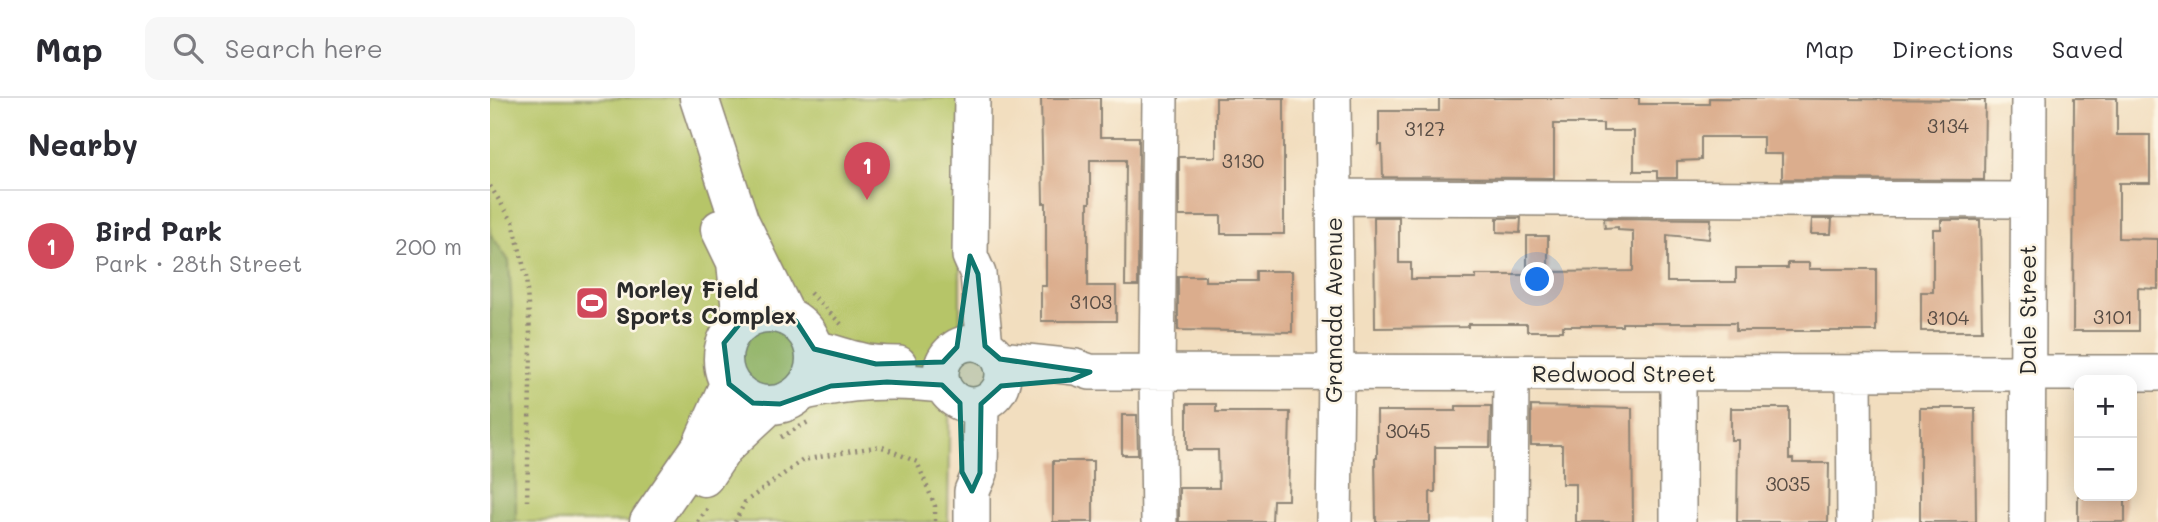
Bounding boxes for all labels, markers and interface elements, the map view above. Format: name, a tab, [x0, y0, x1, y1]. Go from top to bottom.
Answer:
search box	[145, 17, 635, 80]
text: Map	[35, 27, 103, 70]
icon: search	[169, 29, 207, 67]
text: Search here	[225, 31, 383, 65]
text: Map	[1805, 33, 1854, 64]
text: Directions	[1892, 33, 2014, 64]
text: Saved	[2052, 33, 2123, 64]
house number: 3134	[1927, 113, 1969, 138]
house number: 3127	[1405, 116, 1445, 141]
text: Nearby	[28, 124, 138, 164]
pin: 1	[844, 142, 890, 200]
house number: 3130	[1222, 148, 1265, 173]
text: Bird Park	[95, 214, 222, 248]
street label: Granada Avenue	[1318, 217, 1348, 403]
text: 1	[46, 231, 56, 261]
text: 200 m	[395, 231, 462, 261]
street label: Dale Street	[2012, 245, 2042, 375]
text: Park · 28th Street	[95, 248, 302, 278]
your location	[1520, 262, 1554, 296]
place label: Morley Field Sports Complex	[616, 274, 797, 330]
sports icon: Morley Field Sports Complex	[573, 284, 611, 322]
house number: 3103	[1070, 289, 1112, 314]
house number: 3101	[2093, 304, 2133, 329]
house number: 3104	[1927, 305, 1969, 330]
street label: Redwood Street	[1532, 358, 1716, 388]
map controls	[2074, 375, 2137, 501]
button: +	[2074, 375, 2137, 438]
house number: 3045	[1385, 418, 1431, 443]
button: −	[2074, 438, 2137, 501]
house number: 3035	[1765, 471, 1811, 496]

